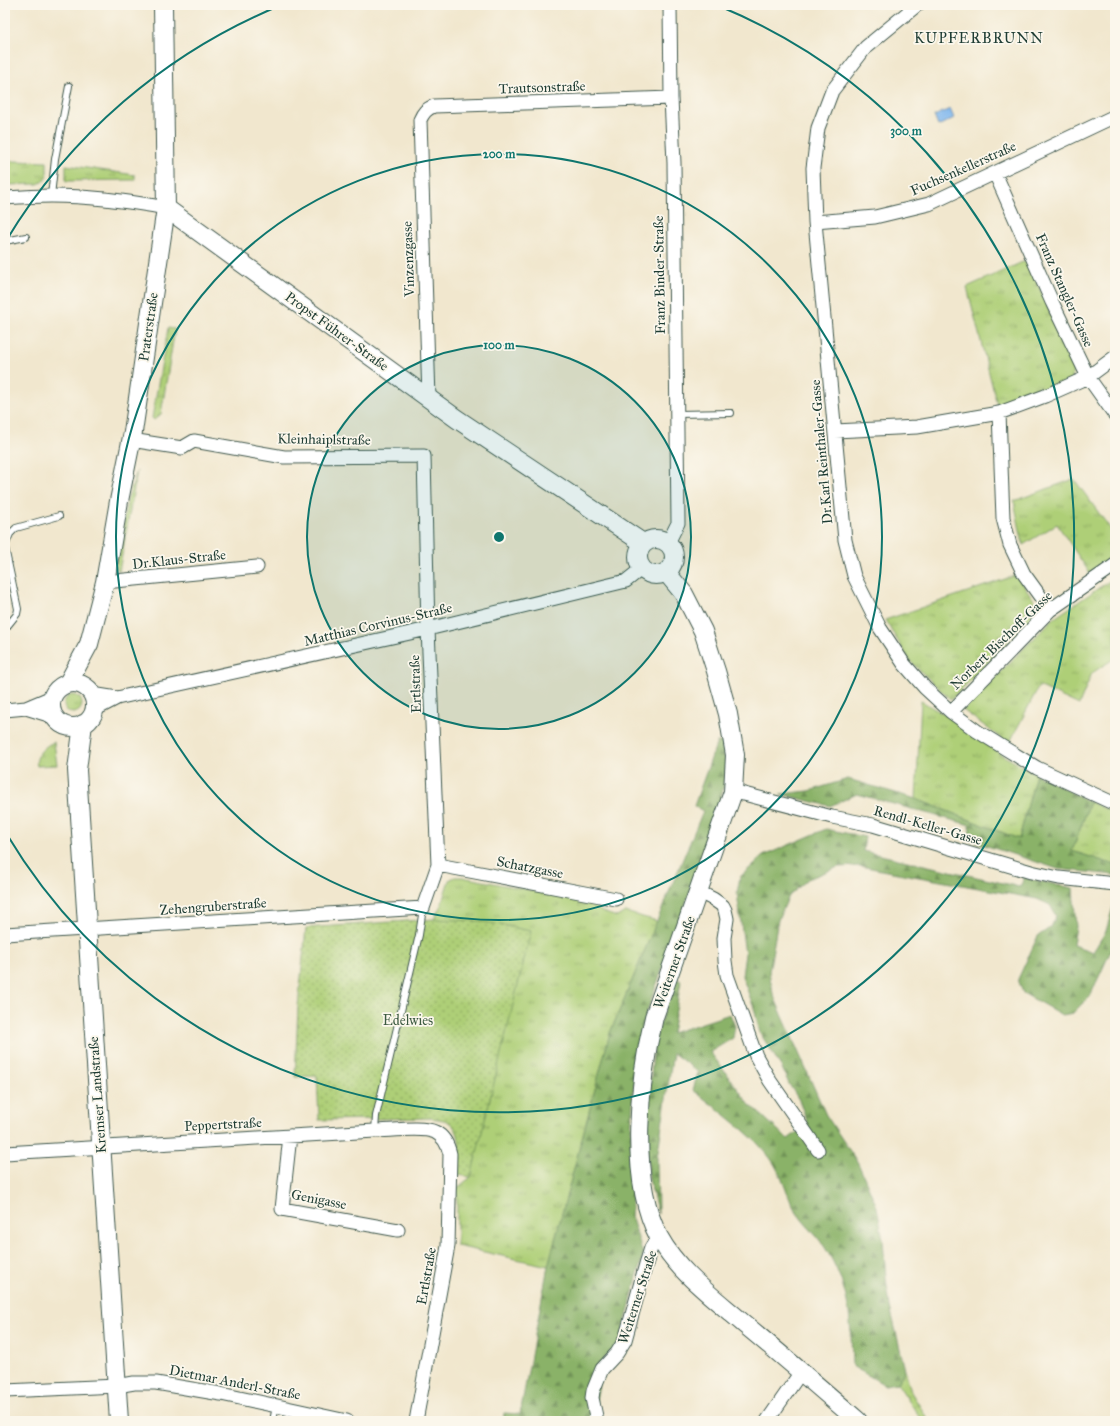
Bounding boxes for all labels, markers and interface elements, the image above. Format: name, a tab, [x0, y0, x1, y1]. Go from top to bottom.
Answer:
district label: KUPFERBRUNN	[914, 29, 1044, 47]
street label: Trautsonstraße	[498, 77, 586, 98]
text: 300 m	[890, 124, 923, 139]
street label: Fuchsenkellerstraße	[908, 137, 1019, 199]
text: 200 m	[483, 147, 516, 161]
street label: Franz Binder-Straße	[650, 215, 669, 335]
street label: Vinzenzgasse	[399, 221, 418, 298]
street label: Franz Stangler-Gasse	[1032, 231, 1097, 350]
street label: Propst Führer-Straße	[282, 288, 392, 375]
street label: Praterstraße	[135, 291, 162, 363]
text: 100 m	[483, 338, 516, 352]
street label: Dr.Karl Reinthaler-Gasse	[807, 379, 836, 525]
street label: Kleinhaiplstraße	[277, 430, 371, 449]
centre of rings	[492, 530, 506, 544]
street label: Dr.Klaus-Straße	[131, 546, 227, 573]
street label: Norbert Bischoff-Gasse	[947, 587, 1056, 693]
street label: Matthias Corvinus-Straße	[302, 599, 454, 650]
street label: Ertlstraße	[406, 654, 425, 713]
street label: Rendl-Keller-Gasse	[872, 802, 984, 849]
street label: Schatzgasse	[495, 853, 565, 882]
street label: Zehengruberstraße	[159, 894, 267, 919]
street label: Weiterner Straße	[650, 913, 699, 1011]
park label: Edelwies	[383, 1012, 433, 1029]
street label: Kremser Landstraße	[85, 1036, 110, 1154]
street label: Peppertstraße	[184, 1114, 263, 1135]
street label: Genigasse	[290, 1186, 348, 1213]
street label: Ertlstraße	[413, 1246, 440, 1306]
street label: Weiterner Straße	[614, 1248, 661, 1346]
street label: Dietmar Anderl-Straße	[168, 1361, 302, 1404]

